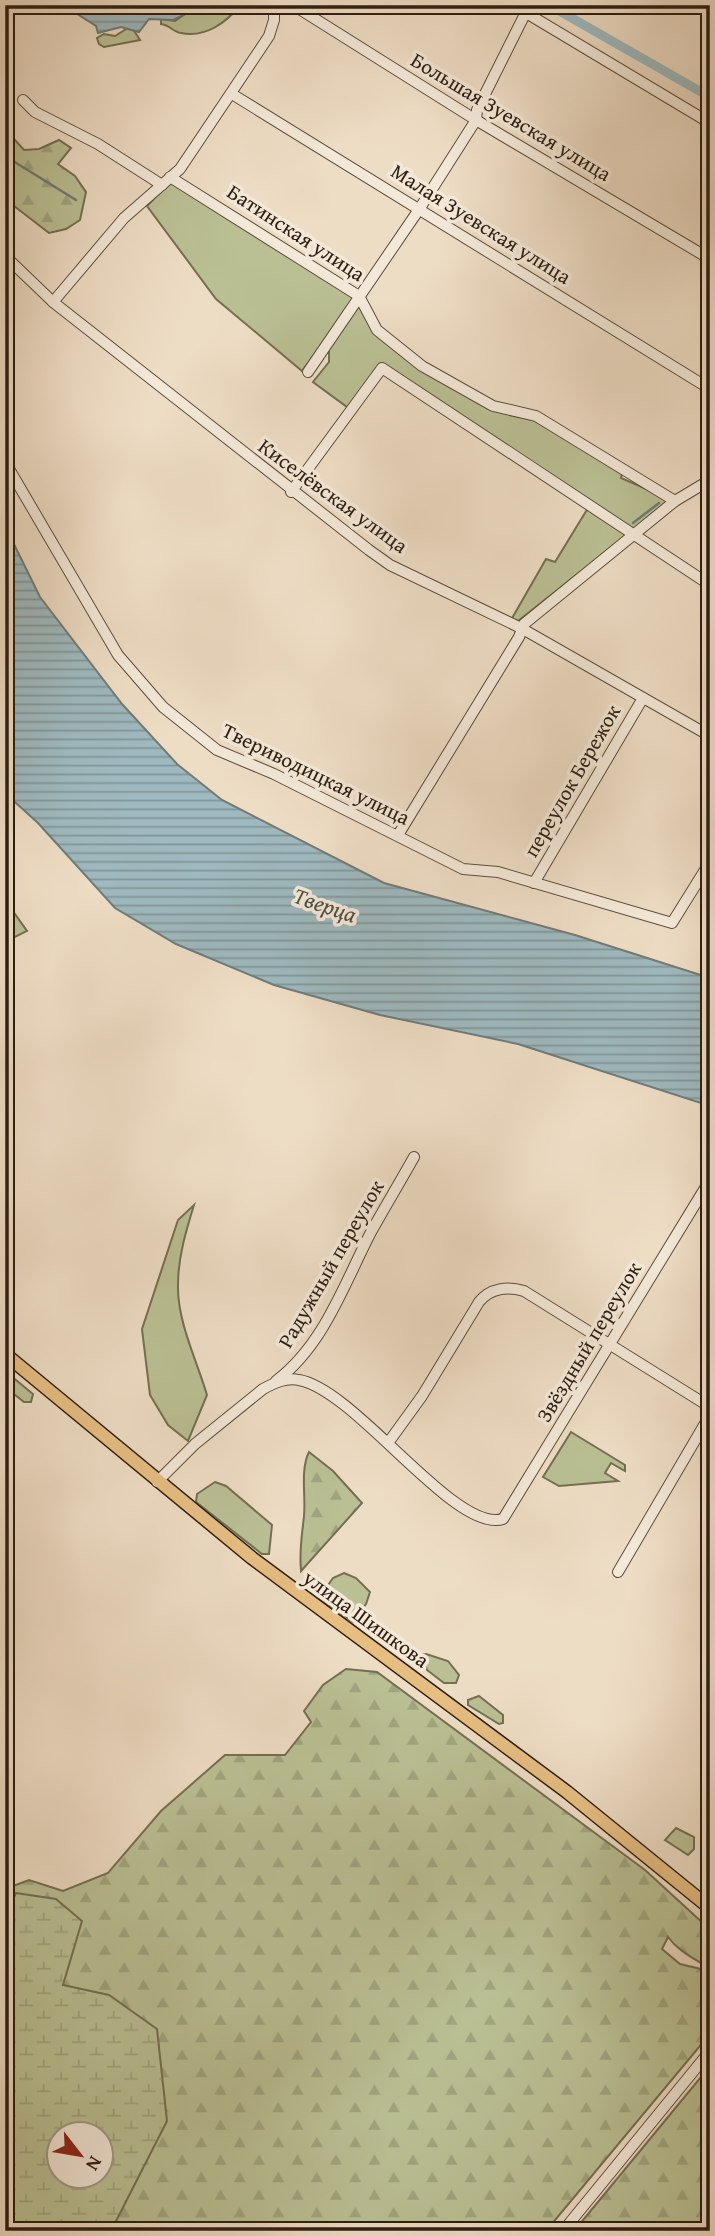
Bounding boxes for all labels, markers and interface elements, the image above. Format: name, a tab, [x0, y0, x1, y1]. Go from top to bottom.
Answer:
street label: Большая Зуевская улица	[405, 44, 617, 189]
street label: Малая Зуевская улица	[385, 156, 577, 292]
street label: Батинская улица	[221, 176, 371, 289]
street label: Киселёвская улица	[252, 431, 415, 561]
street label: переулок Бережок	[515, 699, 628, 863]
street label: Твериводицкая улица	[217, 715, 415, 833]
water label: Тверца	[289, 878, 361, 931]
street label: Радужный переулок	[270, 1174, 391, 1354]
street label: Звёздный переулок	[528, 1256, 649, 1428]
street label: улица Шишкова	[296, 1562, 436, 1675]
north arrow	[46, 2120, 116, 2190]
text: N	[79, 2151, 110, 2177]

